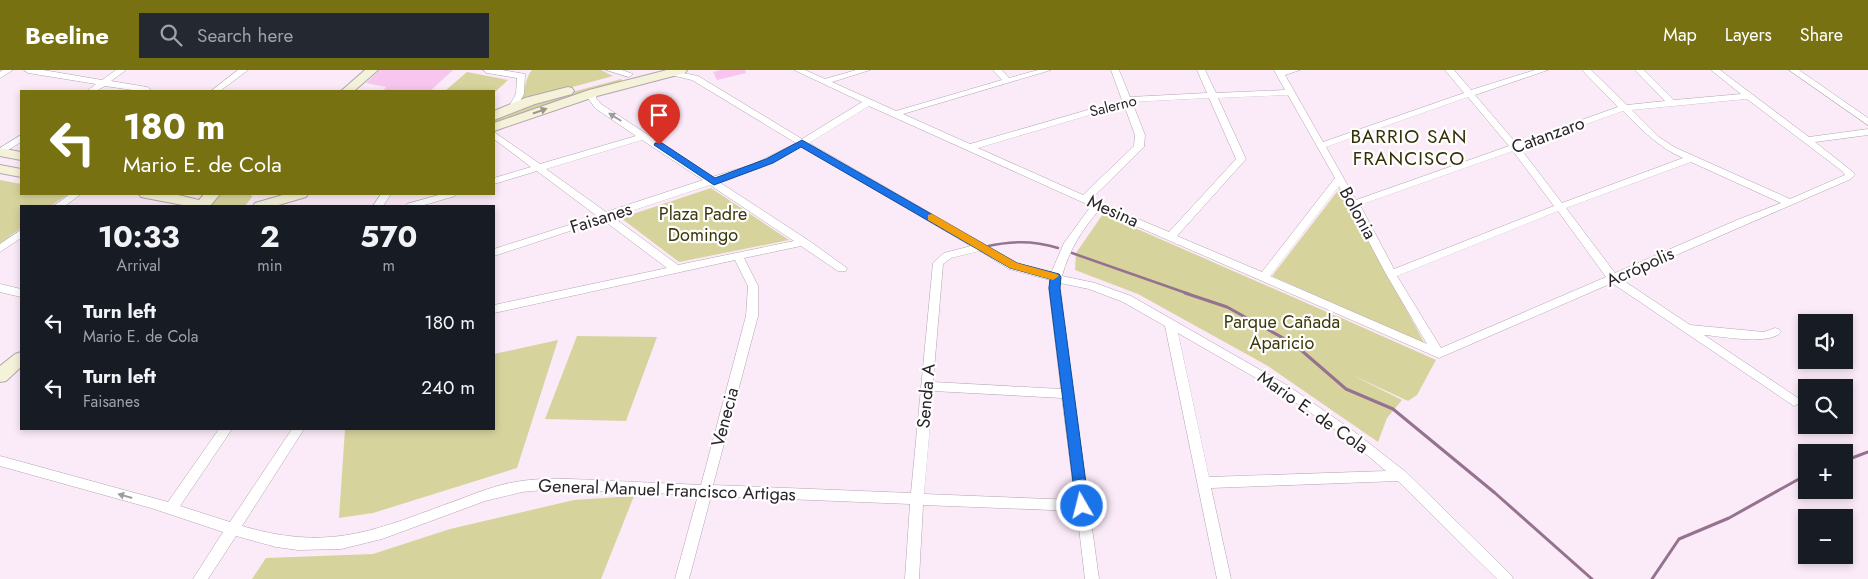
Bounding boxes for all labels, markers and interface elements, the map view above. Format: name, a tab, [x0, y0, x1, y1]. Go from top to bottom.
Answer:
search box	[139, 13, 489, 58]
text: Beeline	[25, 18, 109, 53]
icon: search	[157, 21, 185, 49]
text: Search here	[197, 22, 293, 49]
text: Map	[1663, 22, 1697, 48]
text: Layers	[1725, 22, 1772, 48]
text: Share	[1800, 22, 1843, 48]
street label: Salerno	[1087, 90, 1139, 122]
pin	[638, 94, 680, 145]
icon: arrive	[645, 101, 673, 129]
text: 180 m	[123, 102, 225, 152]
one-way arrow	[533, 107, 548, 115]
icon: left	[40, 110, 105, 175]
street label: Catanzaro	[1508, 110, 1588, 160]
one-way arrow	[608, 113, 621, 122]
district label: BARRIO SAN FRANCISCO	[1350, 123, 1468, 172]
text: Mario E. de Cola	[123, 148, 282, 180]
street label: Bolonia	[1333, 182, 1383, 244]
street label: Mesina	[1083, 188, 1143, 234]
street label: Faisanes	[567, 196, 635, 240]
park label: Plaza Padre Domingo	[659, 201, 747, 248]
text: 10:33	[98, 215, 180, 258]
text: 2	[260, 215, 280, 258]
text: 570	[360, 215, 417, 258]
street label: Acrópolis	[1602, 240, 1678, 294]
text: Arrival	[117, 254, 161, 277]
text: min	[257, 254, 282, 277]
text: m	[382, 254, 395, 277]
text: Turn left	[83, 298, 156, 325]
icon: left	[40, 309, 68, 337]
text: 180 m	[424, 309, 475, 336]
park label: Parque Cañada Aparicio	[1224, 309, 1340, 356]
map controls	[1798, 314, 1853, 564]
button: sound	[1798, 314, 1853, 369]
text: Mario E. de Cola	[83, 325, 198, 348]
street label: Senda A	[910, 362, 942, 429]
text: Turn left	[83, 363, 156, 390]
street label: Mario E. de Cola	[1252, 364, 1374, 460]
icon: left	[40, 374, 68, 402]
text: 240 m	[421, 374, 475, 401]
button: search	[1798, 379, 1853, 434]
street label: Venecia	[705, 384, 745, 450]
text: Faisanes	[83, 390, 140, 413]
button: +	[1798, 444, 1853, 499]
street label: General Manuel Francisco Artigas	[538, 473, 796, 507]
position arrow	[1055, 479, 1107, 531]
one-way arrow	[117, 491, 132, 499]
button: −	[1798, 509, 1853, 564]

